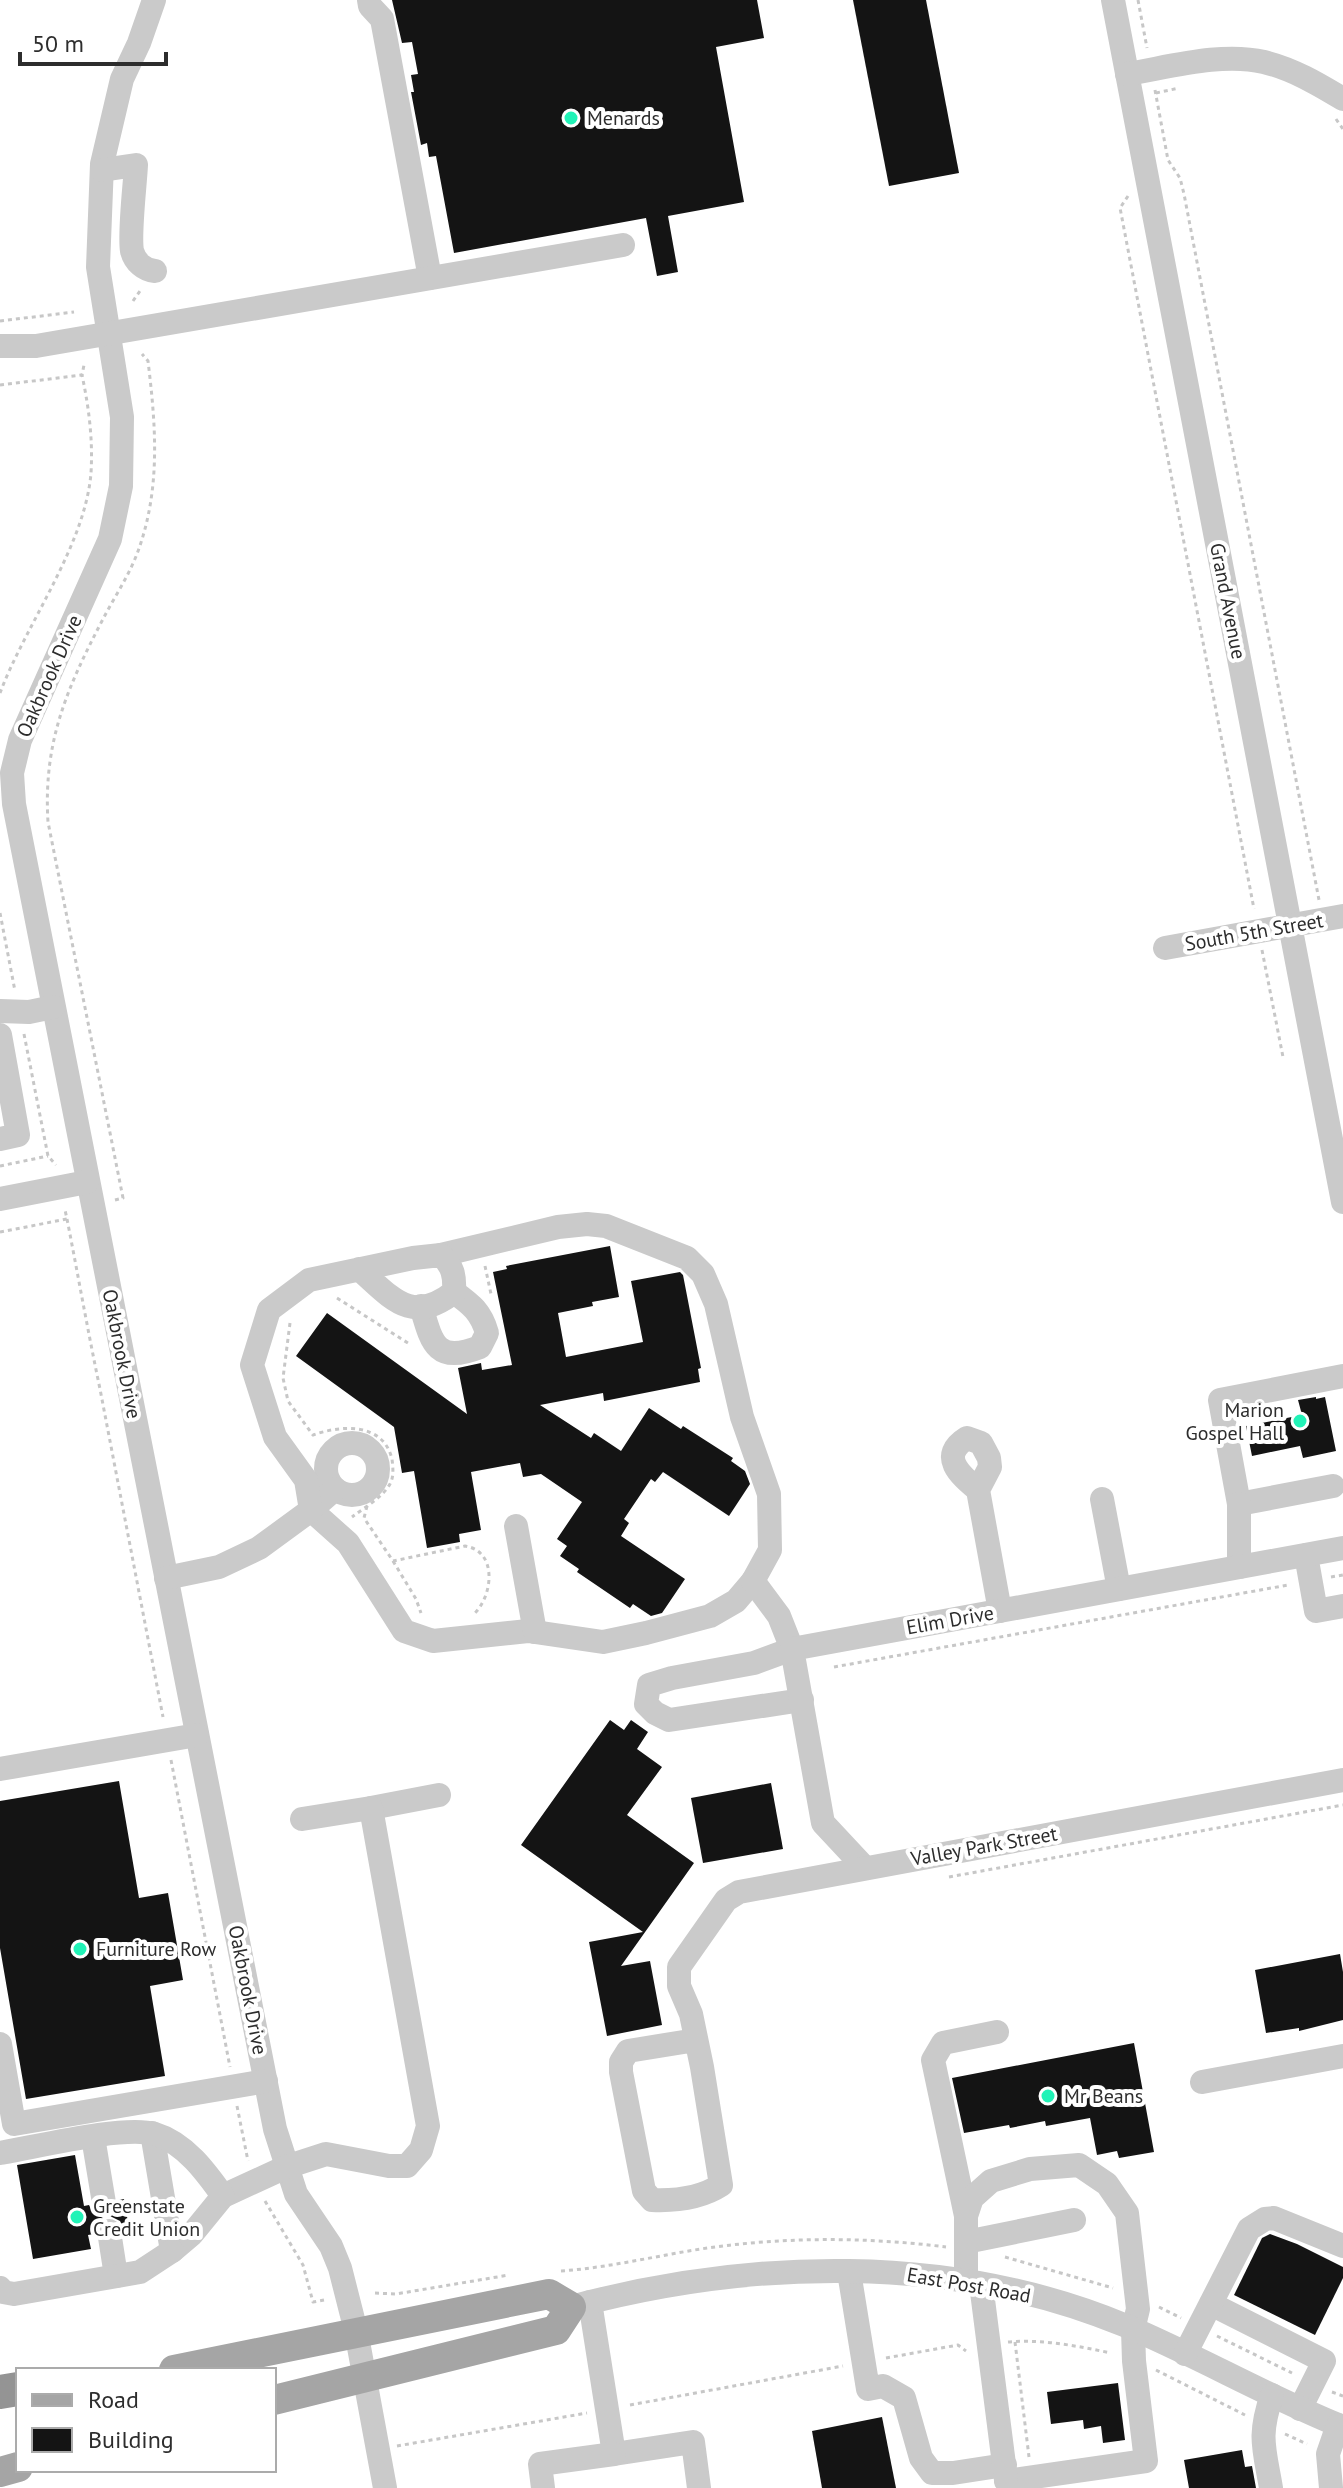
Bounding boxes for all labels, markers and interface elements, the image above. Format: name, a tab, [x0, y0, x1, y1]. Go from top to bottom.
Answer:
scale bar	[20, 16, 166, 66]
text: 50 m	[32, 28, 84, 59]
place label: Menards	[587, 105, 660, 131]
marker: Menards	[562, 109, 580, 127]
street label: Grand Avenue	[1204, 541, 1252, 661]
street label: Oakbrook Drive	[10, 611, 88, 741]
street label: South 5th Street	[1183, 907, 1326, 957]
street label: Oakbrook Drive	[97, 1287, 147, 1421]
place label: Marion Gospel Hall	[1185, 1397, 1284, 1446]
marker: Marion Gospel Hall	[1291, 1412, 1309, 1430]
street label: Elim Drive	[904, 1600, 996, 1640]
street label: Valley Park Street	[908, 1820, 1059, 1872]
street label: Oakbrook Drive	[223, 1923, 273, 2057]
place label: Furniture Row	[96, 1936, 217, 1962]
marker: Furniture Row	[71, 1940, 89, 1958]
place label: Mr Beans	[1064, 2083, 1143, 2109]
marker: Mr Beans	[1039, 2087, 1057, 2105]
place label: Greenstate Credit Union	[93, 2193, 200, 2242]
marker: Greenstate Credit Union	[68, 2208, 86, 2226]
street label: East Post Road	[905, 2261, 1033, 2309]
legend	[16, 2368, 276, 2472]
text: Road	[88, 2384, 139, 2415]
text: Building	[88, 2424, 174, 2455]

